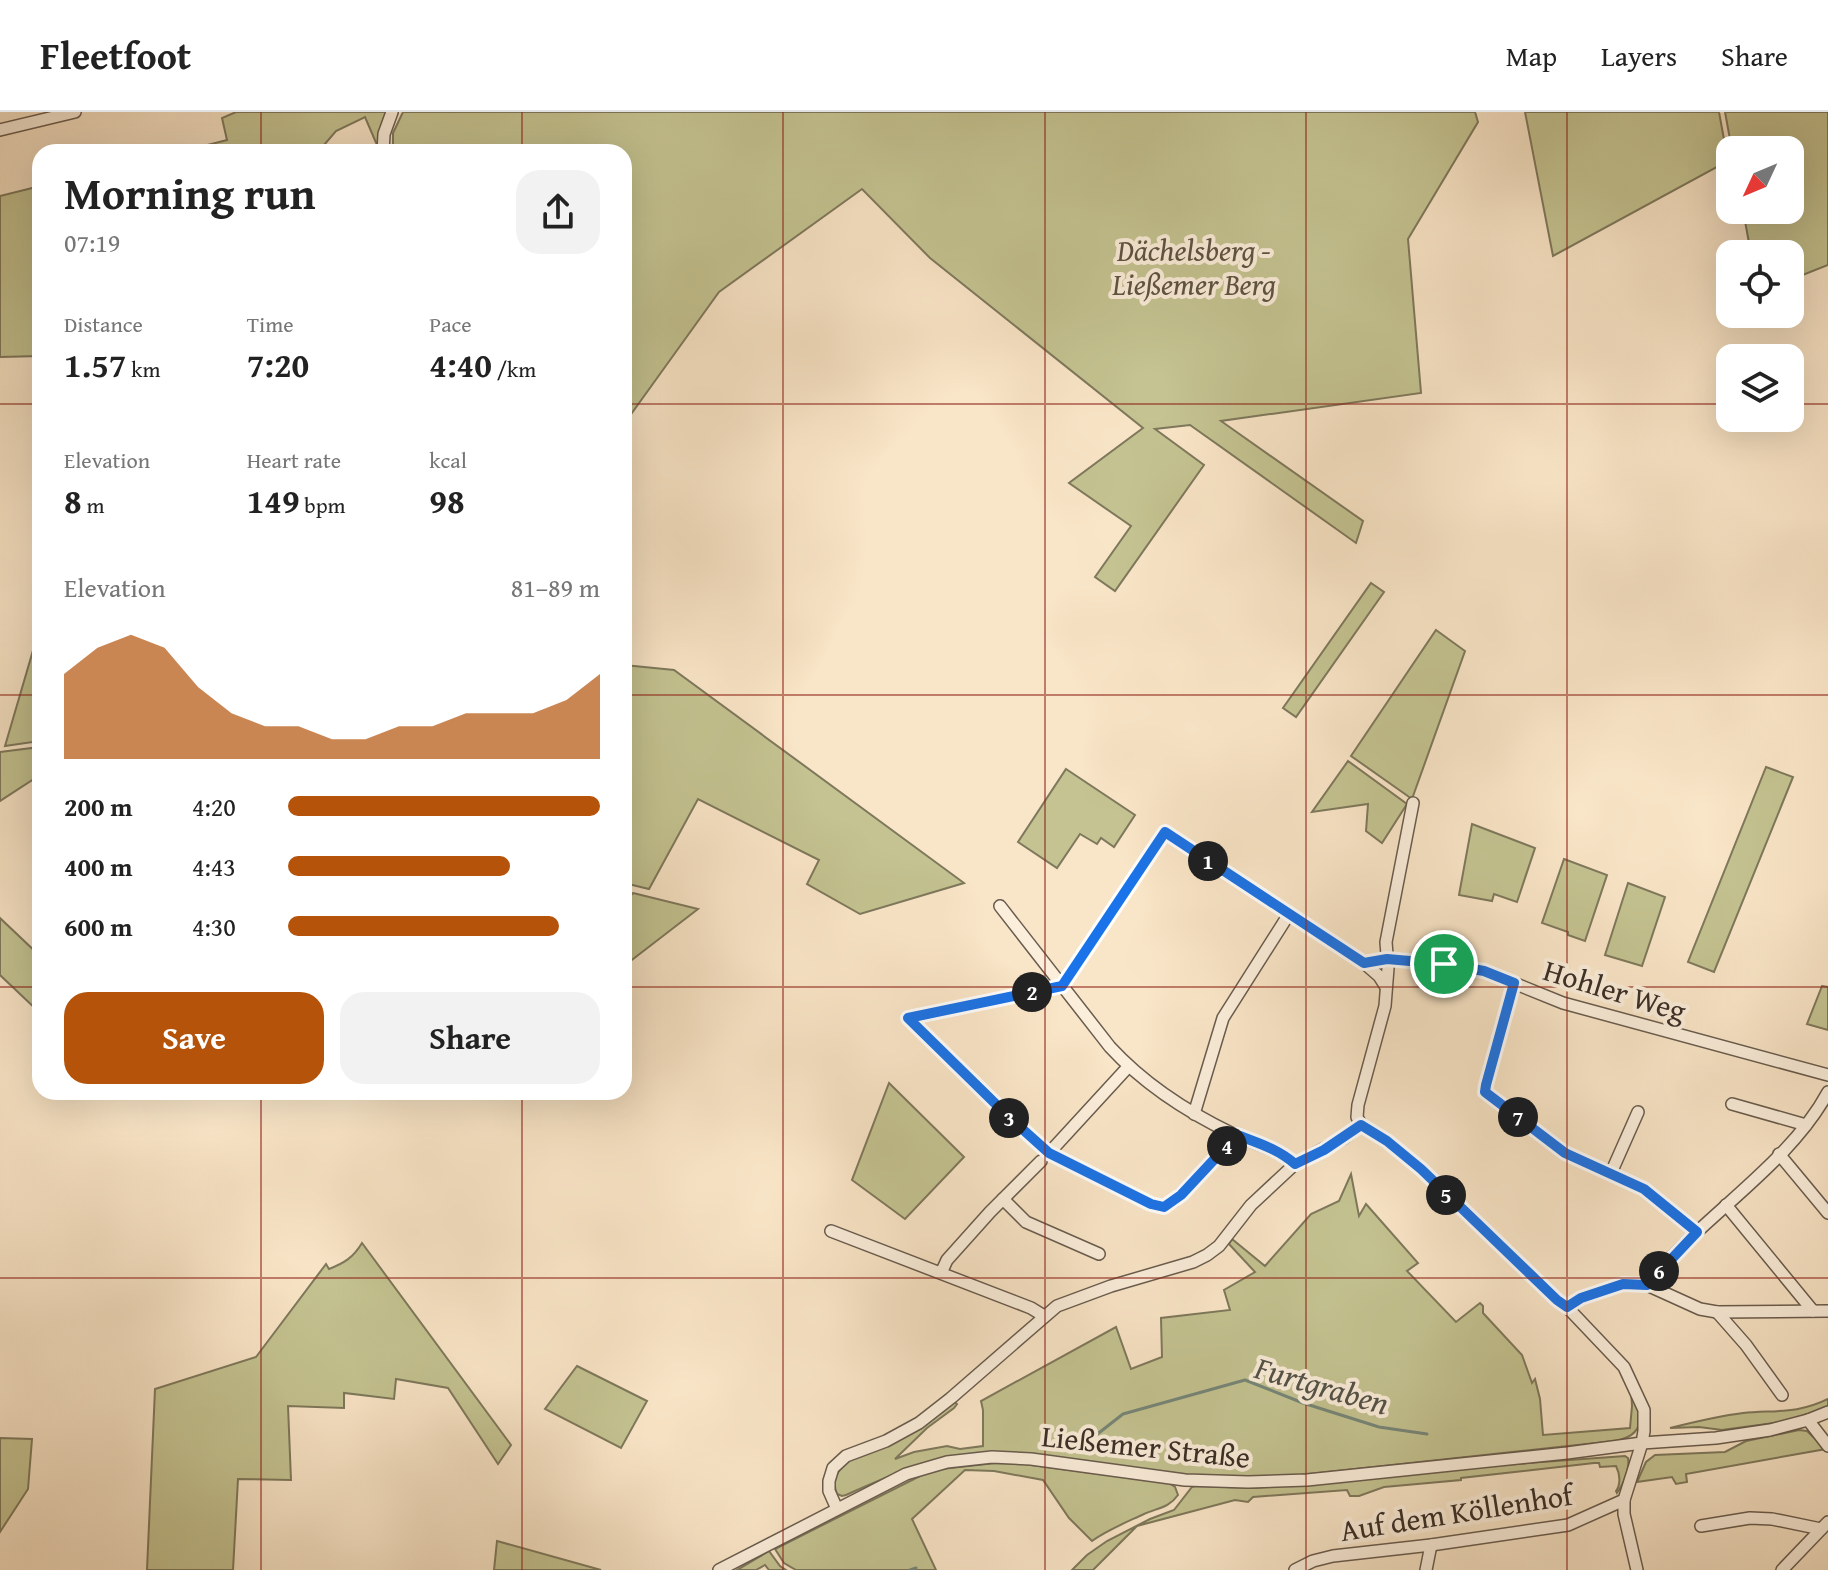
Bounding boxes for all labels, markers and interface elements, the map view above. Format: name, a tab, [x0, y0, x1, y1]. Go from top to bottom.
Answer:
text: Fleetfoot	[40, 27, 191, 83]
text: Map	[1506, 35, 1557, 76]
text: Layers	[1601, 35, 1677, 76]
text: Share	[1721, 35, 1788, 76]
north arrow	[1716, 136, 1804, 224]
map controls	[1716, 136, 1804, 432]
text: Morning run	[64, 161, 315, 225]
button: share	[516, 170, 600, 254]
text: 07:19	[64, 223, 120, 262]
park label: Dächelsberg - Ließemer Berg	[1111, 228, 1276, 306]
button: locate	[1716, 240, 1804, 328]
text: Distance	[64, 308, 143, 340]
text: Time	[247, 308, 293, 340]
text: Pace	[429, 308, 472, 340]
text: 1.57	[64, 340, 126, 389]
text: 7:20	[247, 340, 309, 389]
text: 4:40	[429, 340, 492, 389]
button: layers	[1716, 344, 1804, 432]
text: km	[126, 353, 160, 385]
text: /km	[492, 353, 536, 385]
text: Elevation	[64, 444, 150, 476]
text: Heart rate	[247, 444, 341, 476]
text: kcal	[429, 444, 467, 476]
text: 8	[64, 476, 82, 525]
text: 149	[247, 476, 300, 525]
text: 98	[429, 476, 465, 525]
text: m	[82, 489, 104, 521]
text: bpm	[300, 489, 346, 521]
text: Elevation	[64, 568, 166, 607]
text: 81–89 m	[511, 568, 600, 607]
text: 200 m	[64, 787, 132, 826]
text: 4:20	[192, 787, 236, 826]
pin: 1	[1188, 841, 1228, 881]
text: 1	[1202, 845, 1214, 877]
text: 400 m	[64, 847, 132, 886]
text: 4:43	[192, 847, 236, 886]
text: 600 m	[64, 907, 132, 946]
text: 4:30	[192, 907, 236, 946]
pin	[1410, 930, 1478, 998]
icon: arrive	[1422, 942, 1466, 986]
street label: Hohler Weg	[1538, 947, 1692, 1033]
pin: 2	[1012, 972, 1052, 1012]
text: 2	[1026, 976, 1038, 1008]
button: Save	[64, 992, 324, 1084]
button: Share	[340, 992, 600, 1084]
pin: 7	[1498, 1097, 1538, 1137]
pin: 3	[989, 1098, 1029, 1138]
text: 7	[1512, 1101, 1524, 1133]
text: 3	[1003, 1102, 1015, 1134]
pin: 4	[1207, 1126, 1247, 1166]
text: 4	[1221, 1130, 1233, 1162]
pin: 5	[1426, 1175, 1466, 1215]
text: 5	[1440, 1179, 1452, 1211]
pin: 6	[1639, 1251, 1679, 1291]
text: 6	[1653, 1255, 1665, 1287]
water label: Furtgraben	[1249, 1343, 1394, 1427]
street label: Ließemer Straße	[1040, 1413, 1252, 1479]
street label: Auf dem Köllenhof	[1337, 1471, 1579, 1552]

